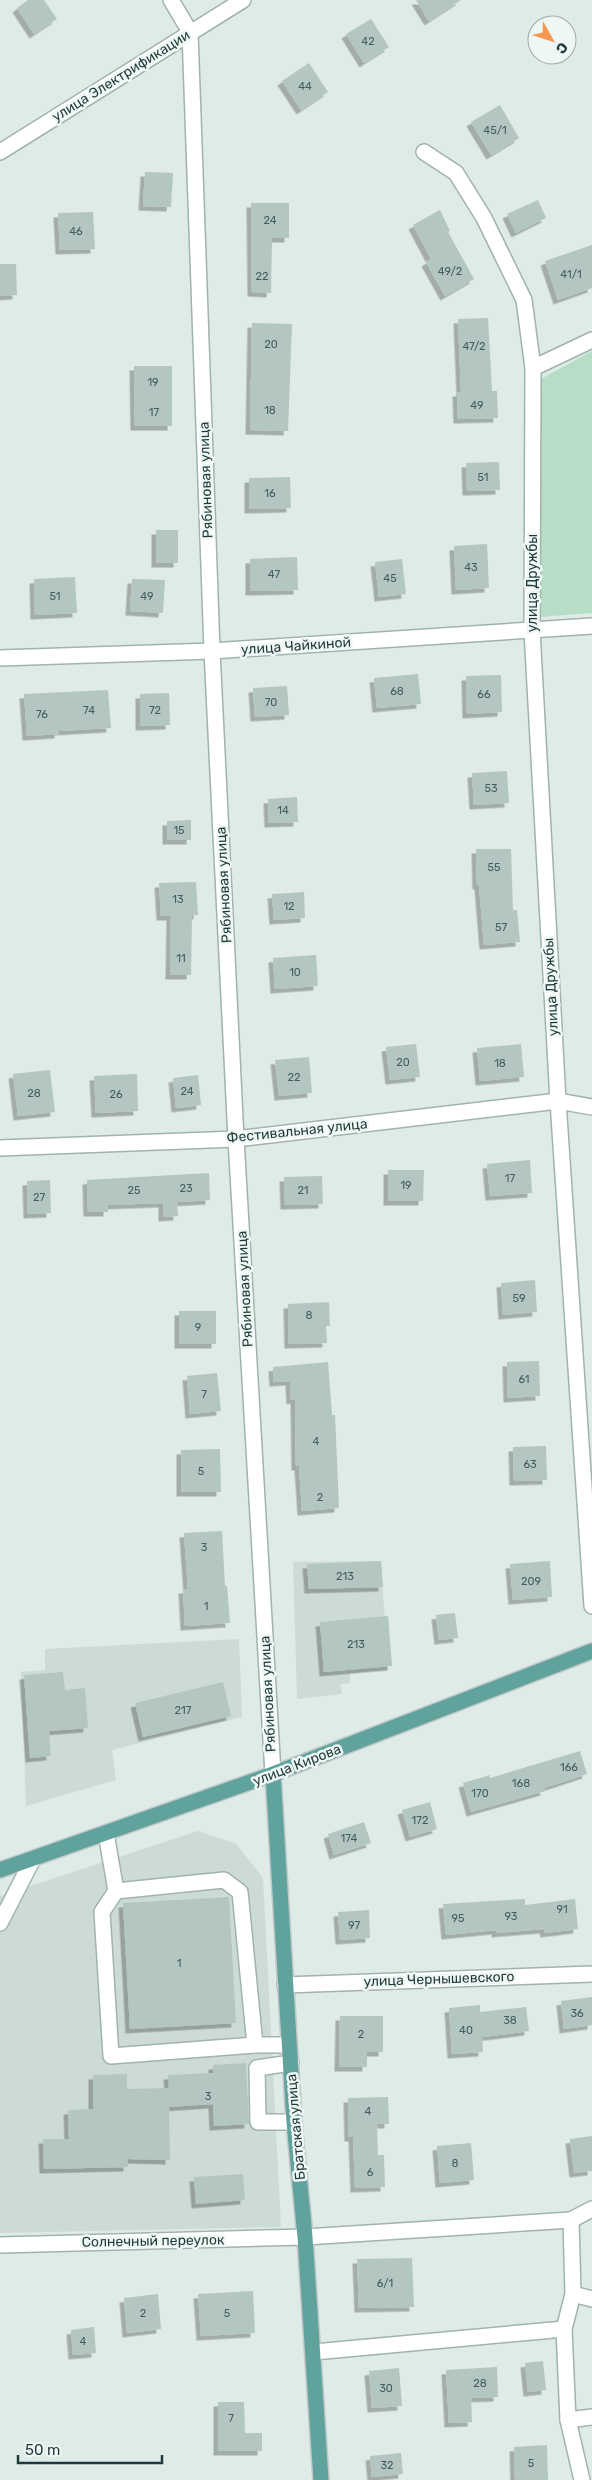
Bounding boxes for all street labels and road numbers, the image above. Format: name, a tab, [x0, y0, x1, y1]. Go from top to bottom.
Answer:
street label: улица Электрификации	[49, 27, 193, 125]
street label: Рябиновая улица	[195, 421, 217, 539]
street label: улица Дружбы	[524, 534, 541, 632]
street label: улица Чайкиной	[240, 634, 352, 658]
street label: Рябиновая улица	[212, 826, 236, 944]
street label: улица Дружбы	[540, 937, 562, 1037]
street label: Фестивальная улица	[226, 1115, 368, 1147]
street label: Рябиновая улица	[233, 1230, 257, 1348]
street label: Рябиновая улица	[256, 1635, 280, 1753]
street label: улица Кирова	[250, 1740, 344, 1790]
street label: улица Чернышевского	[363, 1968, 515, 1990]
street label: Братская улица	[283, 2073, 309, 2181]
street label: Солнечный переулок	[81, 2231, 225, 2251]

